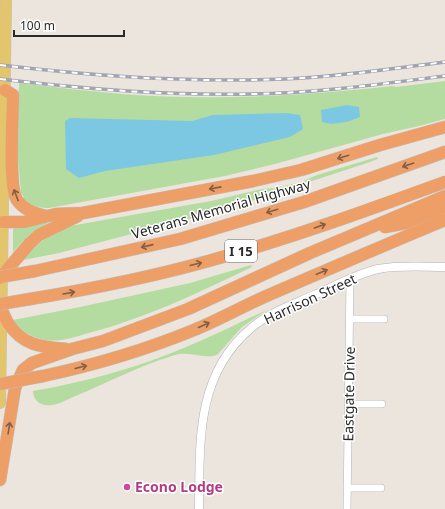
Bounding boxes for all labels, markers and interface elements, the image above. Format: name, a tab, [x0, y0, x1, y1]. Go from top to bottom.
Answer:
scale bar	[14, 12, 124, 38]
text: 100 m	[20, 17, 55, 34]
one-way arrow	[336, 154, 349, 161]
one-way arrow	[402, 162, 415, 169]
street label: Veterans Memorial Highway	[129, 174, 313, 243]
one-way arrow	[209, 185, 222, 193]
one-way arrow	[11, 189, 19, 201]
one-way arrow	[266, 208, 279, 215]
one-way arrow	[314, 222, 326, 230]
road number: I 15	[225, 240, 257, 262]
one-way arrow	[141, 243, 154, 251]
one-way arrow	[189, 260, 202, 267]
one-way arrow	[316, 267, 328, 275]
street label: Harrison Street	[260, 269, 359, 328]
one-way arrow	[62, 289, 75, 297]
one-way arrow	[198, 321, 210, 329]
street label: Eastgate Drive	[338, 346, 359, 442]
one-way arrow	[74, 363, 87, 371]
one-way arrow	[5, 422, 13, 435]
place label: Econo Lodge	[135, 477, 223, 496]
marker: Econo Lodge	[122, 482, 132, 492]

